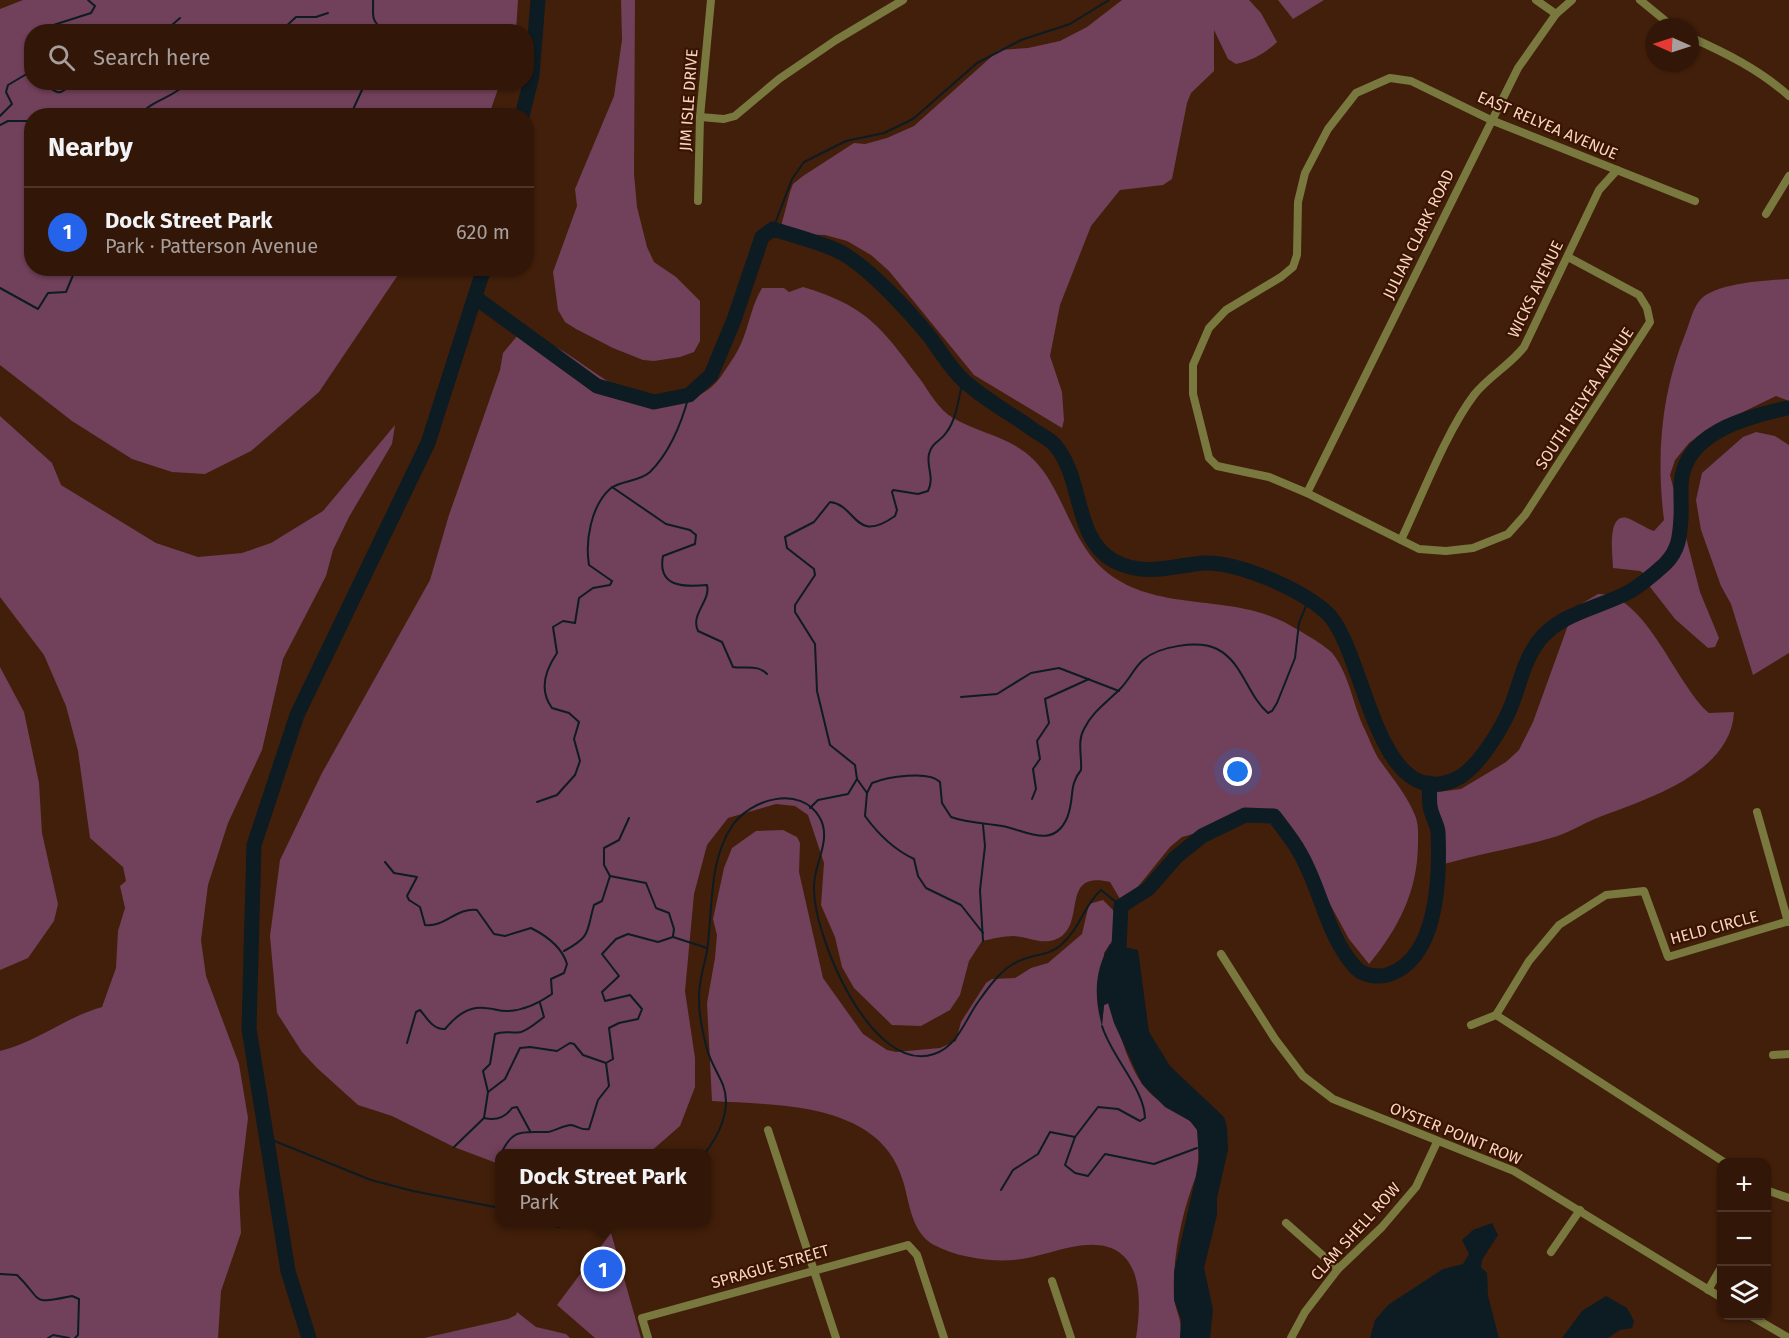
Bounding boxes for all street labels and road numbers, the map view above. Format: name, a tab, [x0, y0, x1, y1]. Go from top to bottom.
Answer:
street label: JIM ISLE DRIVE	[675, 48, 702, 152]
street label: EAST RELYEA AVENUE	[1475, 87, 1621, 164]
street label: JULIAN CLARK ROAD	[1379, 166, 1458, 302]
street label: WICKS AVENUE	[1504, 238, 1567, 341]
street label: SOUTH RELYEA AVENUE	[1531, 324, 1638, 473]
street label: HELD CIRCLE	[1668, 907, 1760, 948]
street label: OYSTER POINT ROW	[1387, 1098, 1525, 1169]
street label: CLAM SHELL ROW	[1307, 1179, 1404, 1284]
street label: SPRAGUE STREET	[709, 1240, 832, 1292]

